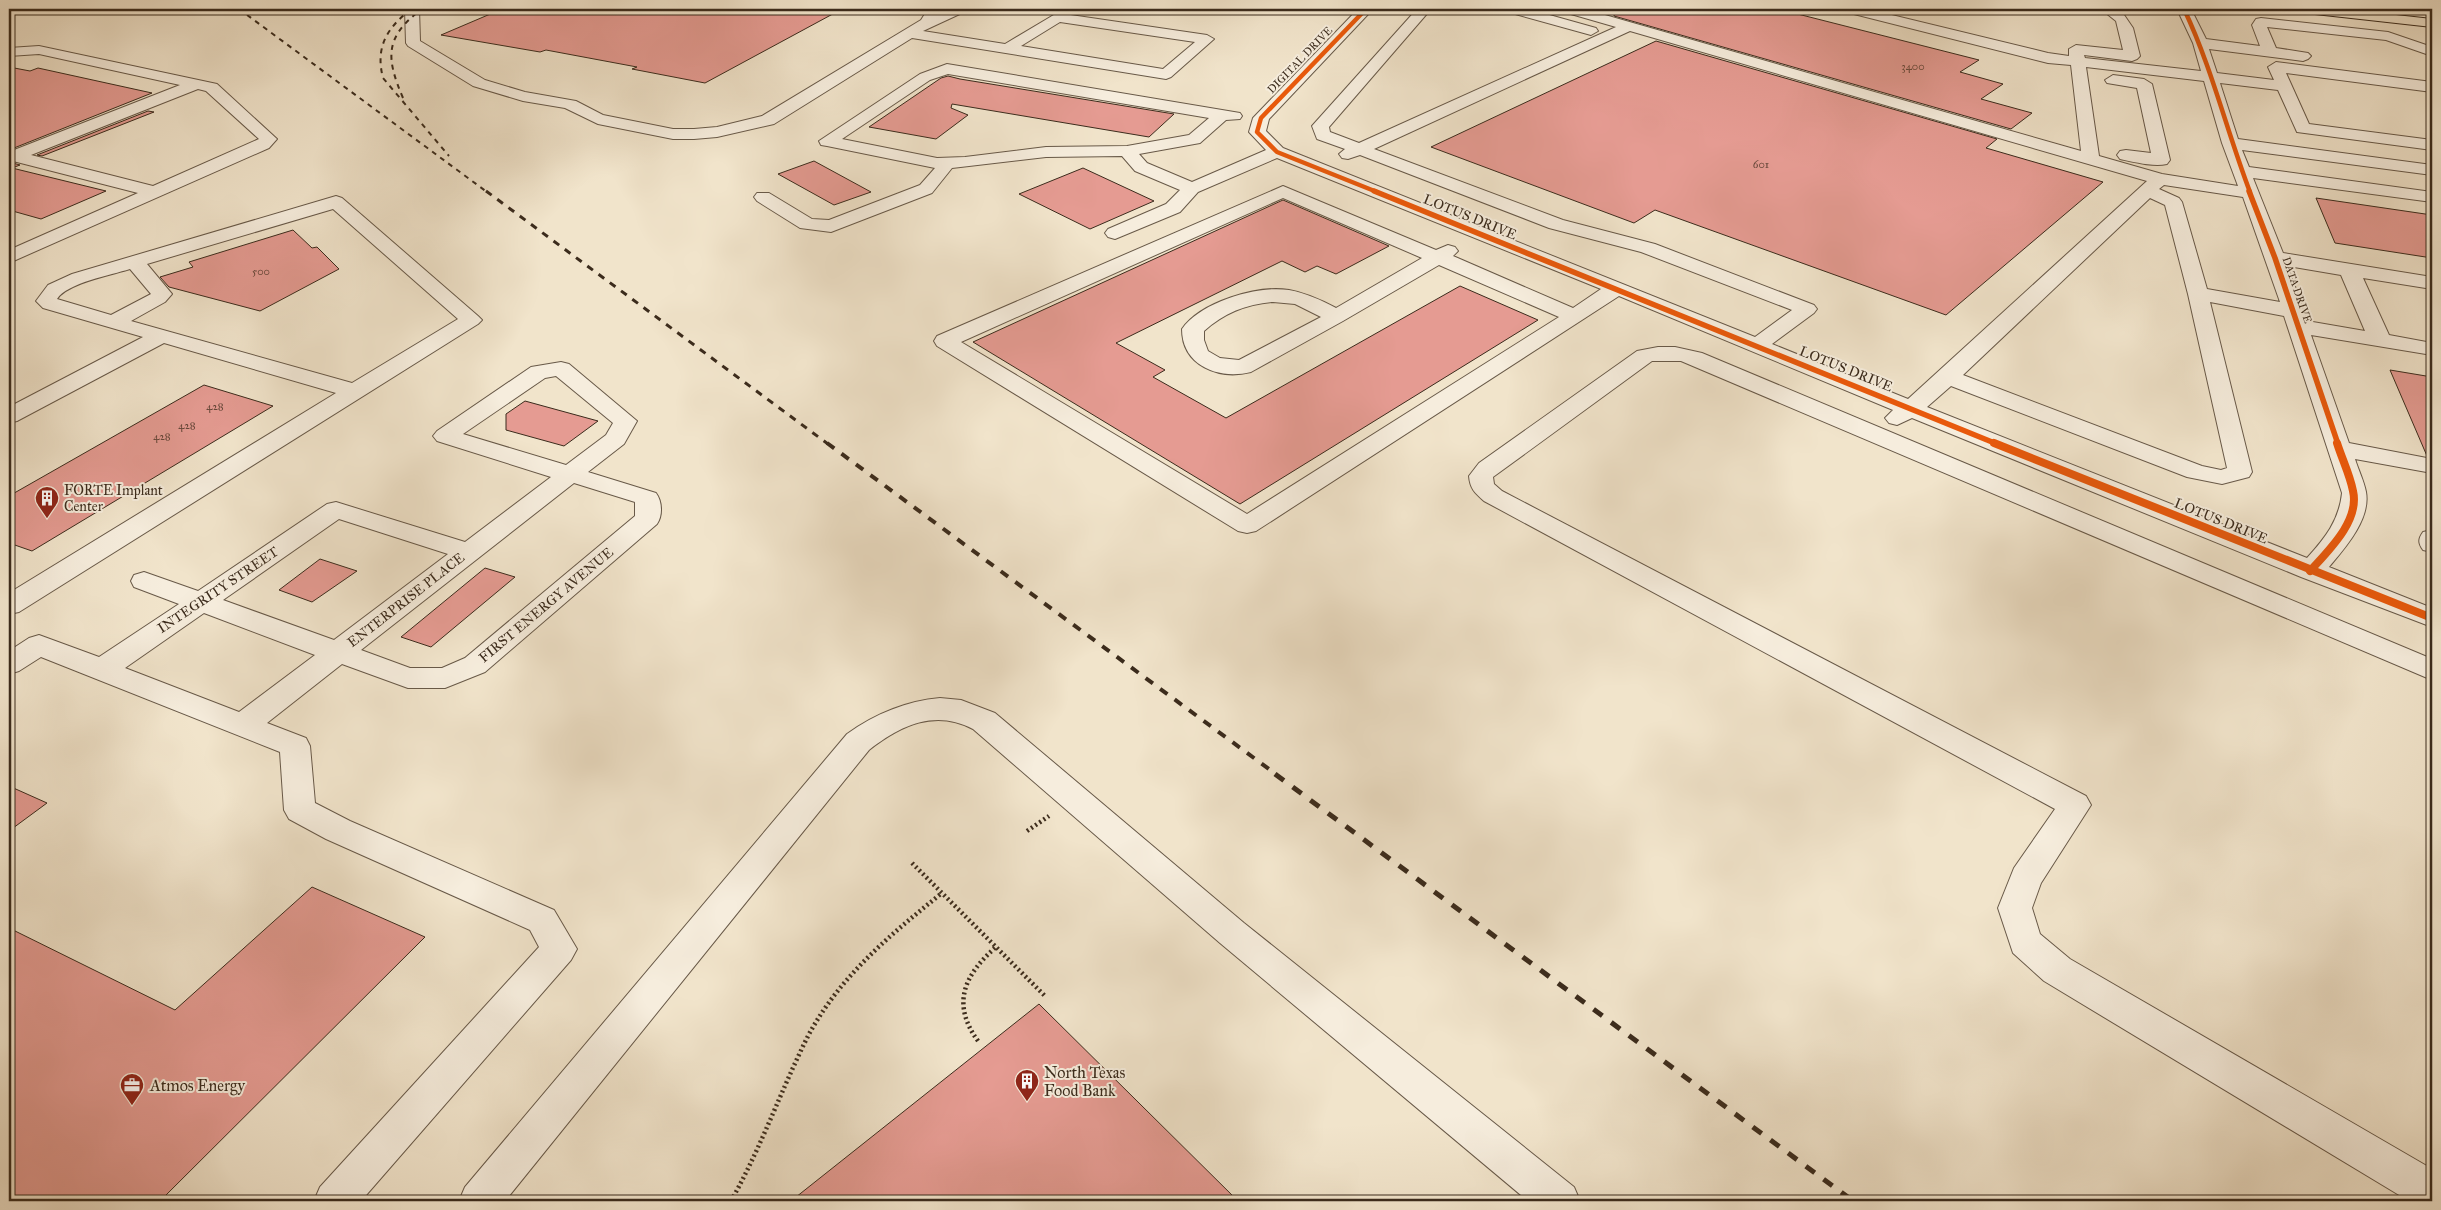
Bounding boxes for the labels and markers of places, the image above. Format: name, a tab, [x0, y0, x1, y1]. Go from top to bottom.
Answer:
place label: FORTE Implant Center	[64, 482, 163, 515]
building icon: FORTE Implant Center	[34, 485, 60, 519]
place label: North Texas Food Bank	[1044, 1063, 1126, 1100]
building icon: North Texas Food Bank	[1014, 1068, 1040, 1102]
office icon: Atmos Energy	[119, 1072, 145, 1106]
place label: Atmos Energy	[149, 1076, 245, 1096]

